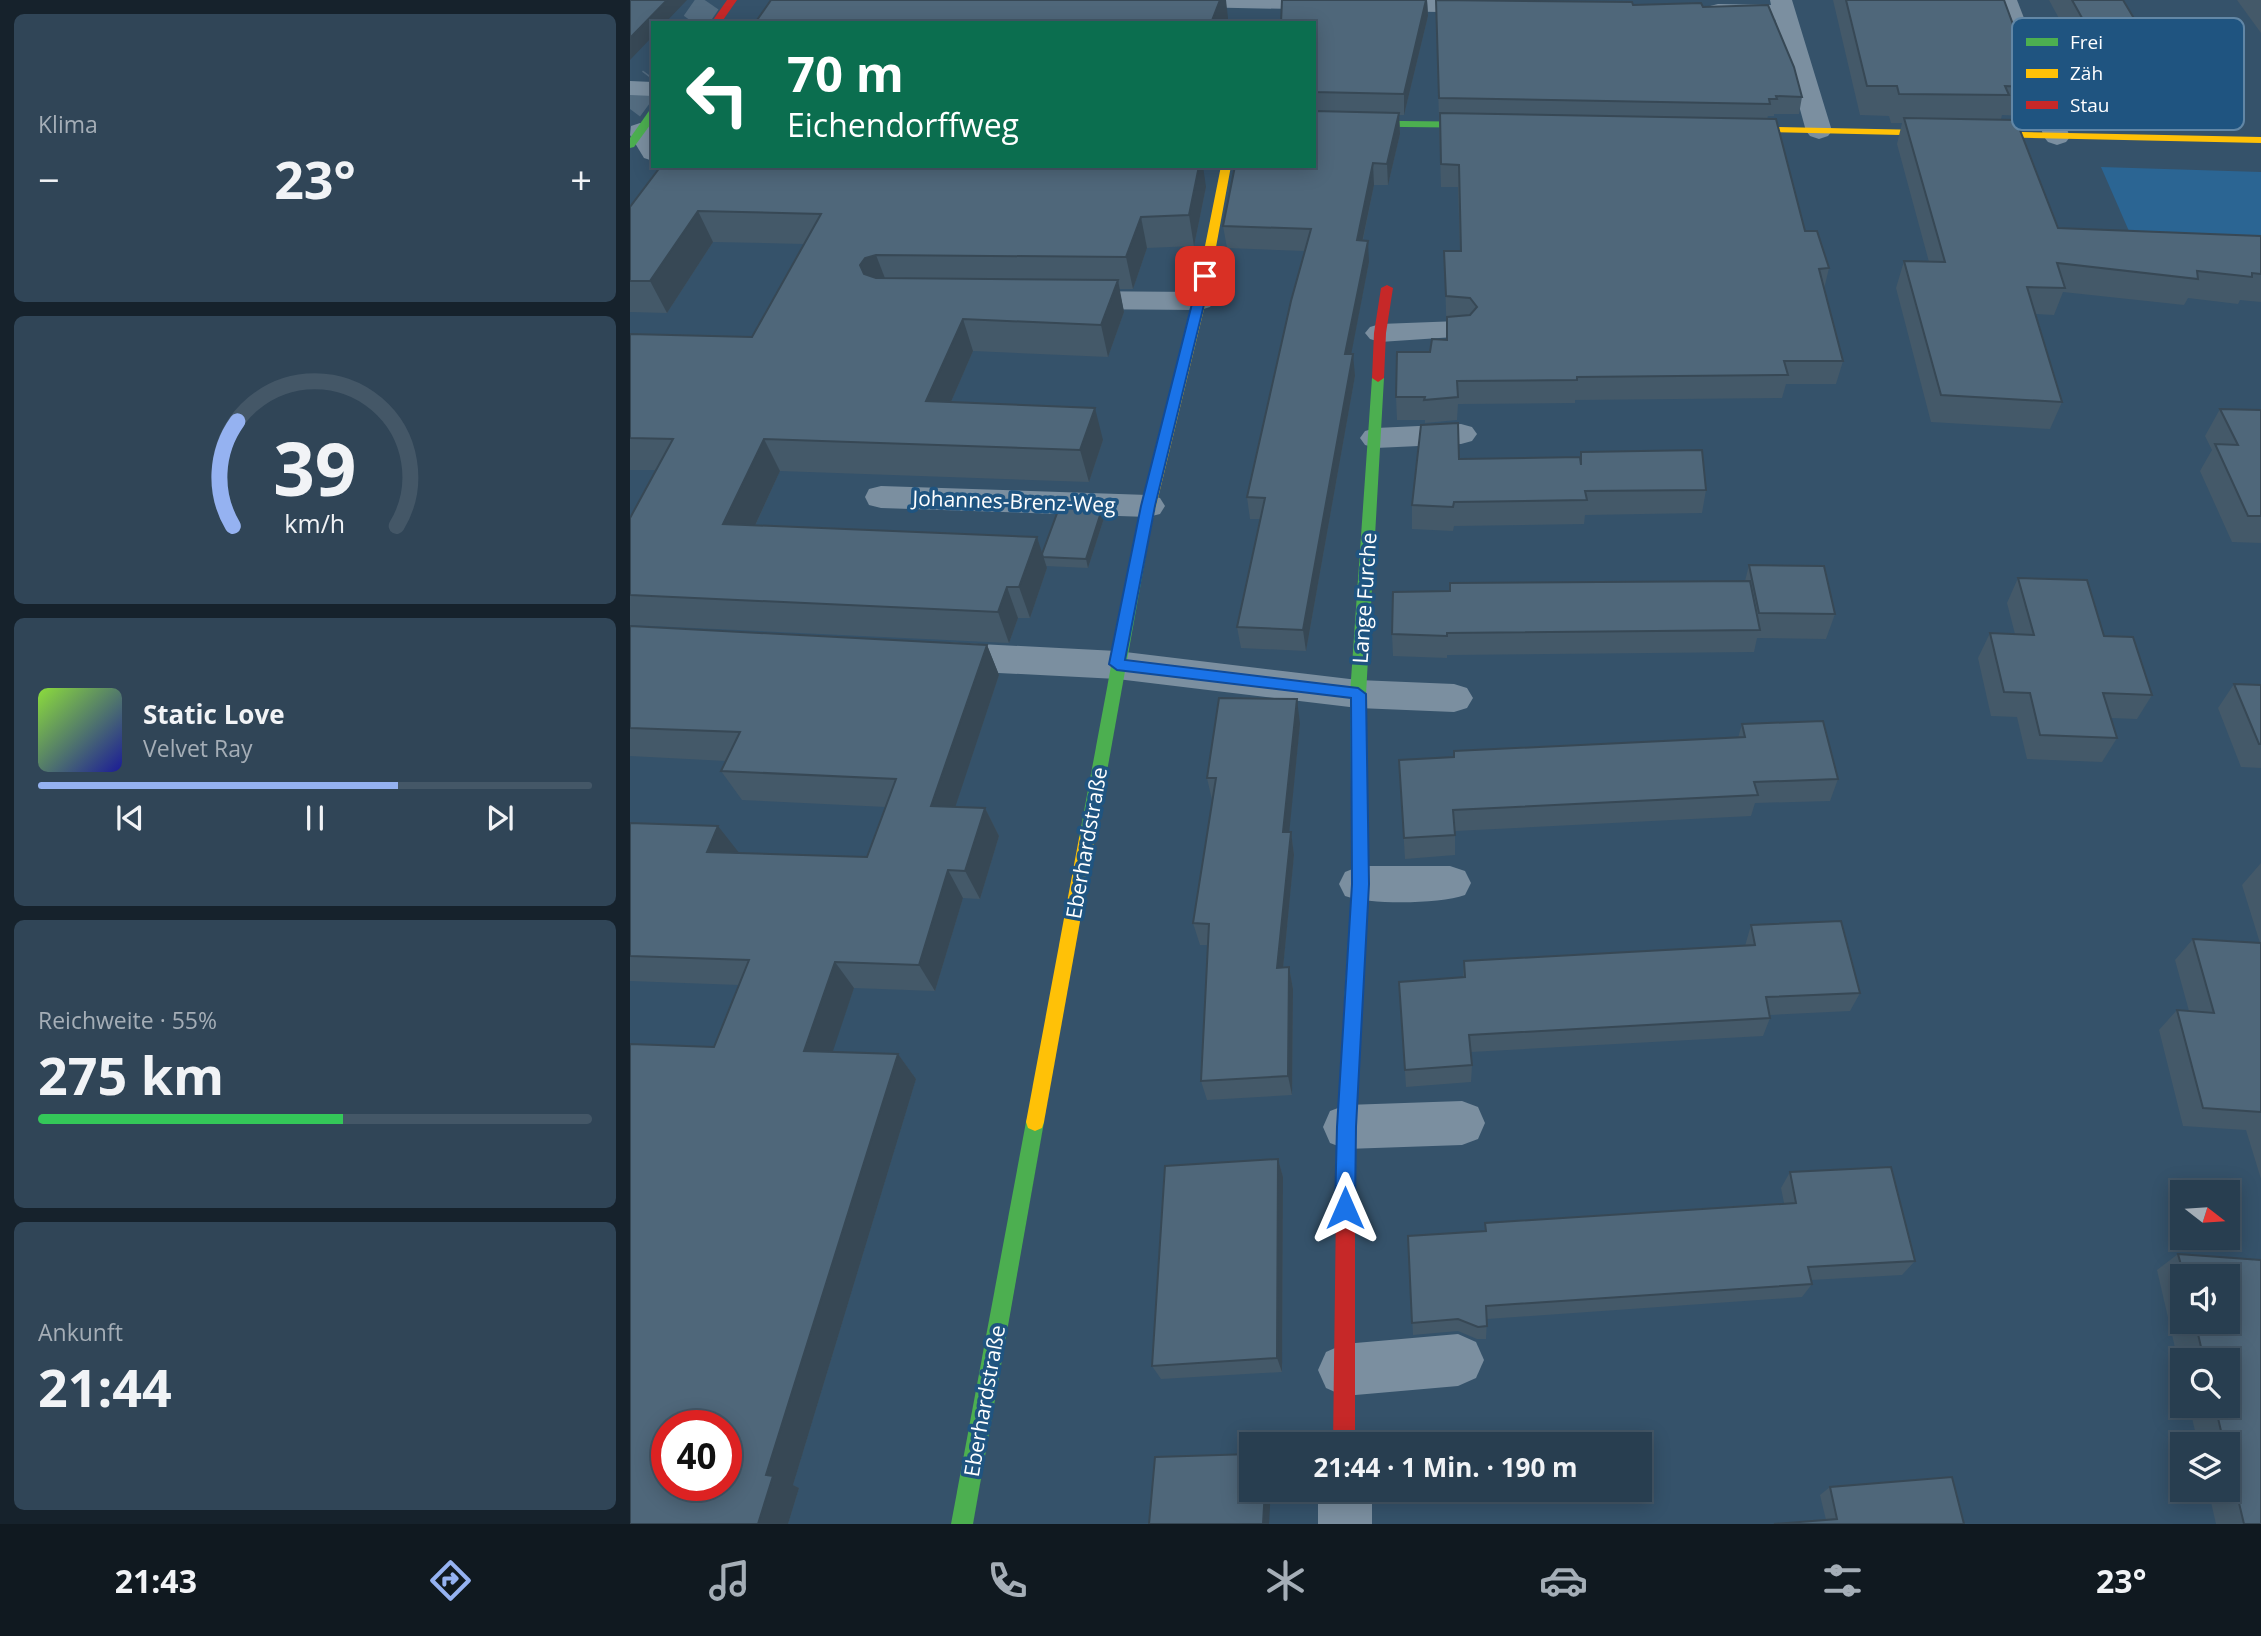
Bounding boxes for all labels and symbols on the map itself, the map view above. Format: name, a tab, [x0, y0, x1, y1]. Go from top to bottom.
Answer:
legend	[2012, 18, 2244, 130]
text: Frei	[2070, 29, 2103, 55]
text: Zäh	[2070, 60, 2103, 86]
text: Stau	[2070, 92, 2109, 118]
pin	[1175, 246, 1235, 306]
street label: Johannes-Brenz-Weg	[910, 483, 1116, 519]
street label: Lange Furche	[1345, 532, 1383, 664]
street label: Eberhardstraße	[1059, 765, 1113, 921]
position arrow	[1308, 1171, 1382, 1245]
north arrow	[2170, 1180, 2240, 1250]
street label: Eberhardstraße	[957, 1323, 1011, 1479]
speed limit sign: 40	[651, 1410, 742, 1501]

